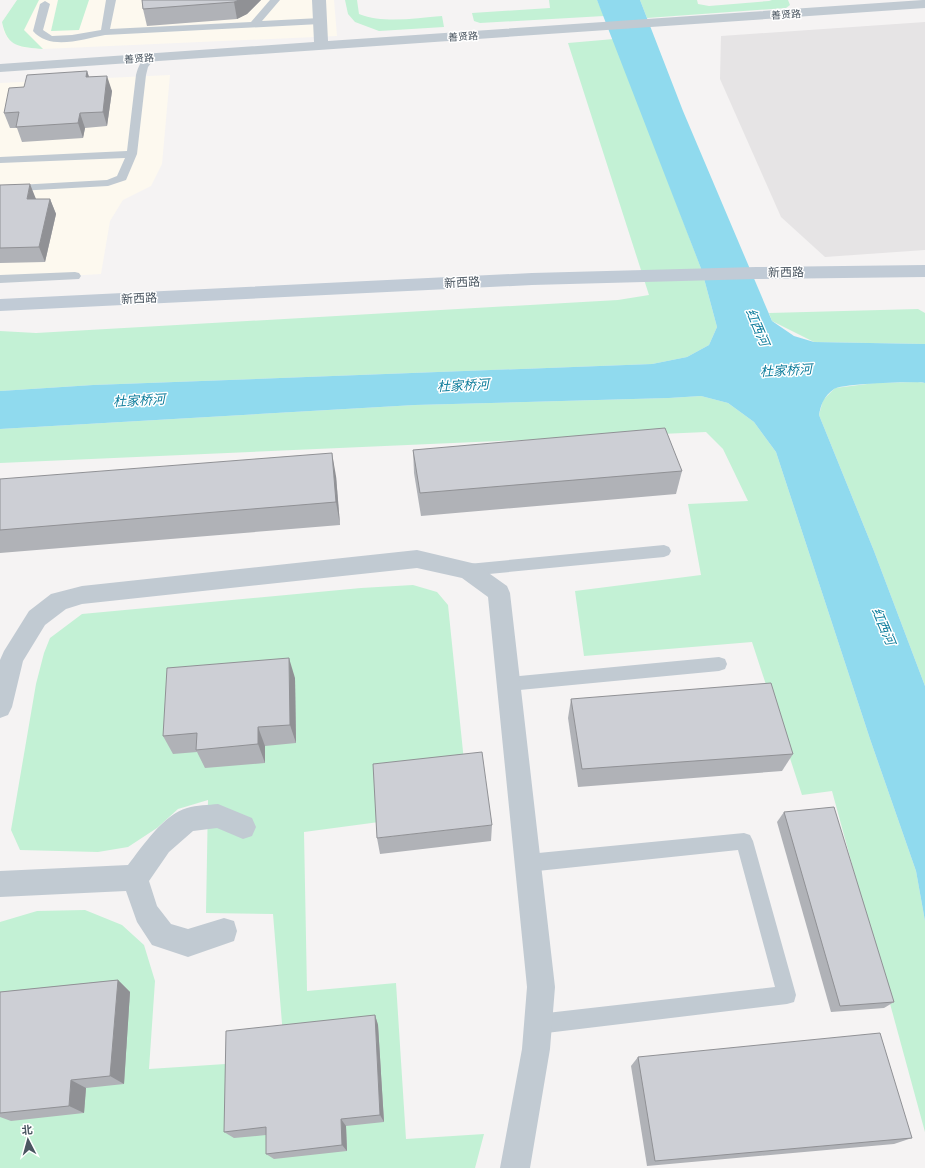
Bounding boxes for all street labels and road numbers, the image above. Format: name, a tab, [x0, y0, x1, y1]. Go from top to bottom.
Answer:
street label: 善贤路	[771, 6, 801, 22]
street label: 善贤路	[448, 28, 478, 44]
street label: 善贤路	[124, 50, 154, 66]
street label: 新西路	[768, 263, 804, 281]
street label: 新西路	[444, 273, 480, 291]
street label: 新西路	[121, 289, 157, 307]

